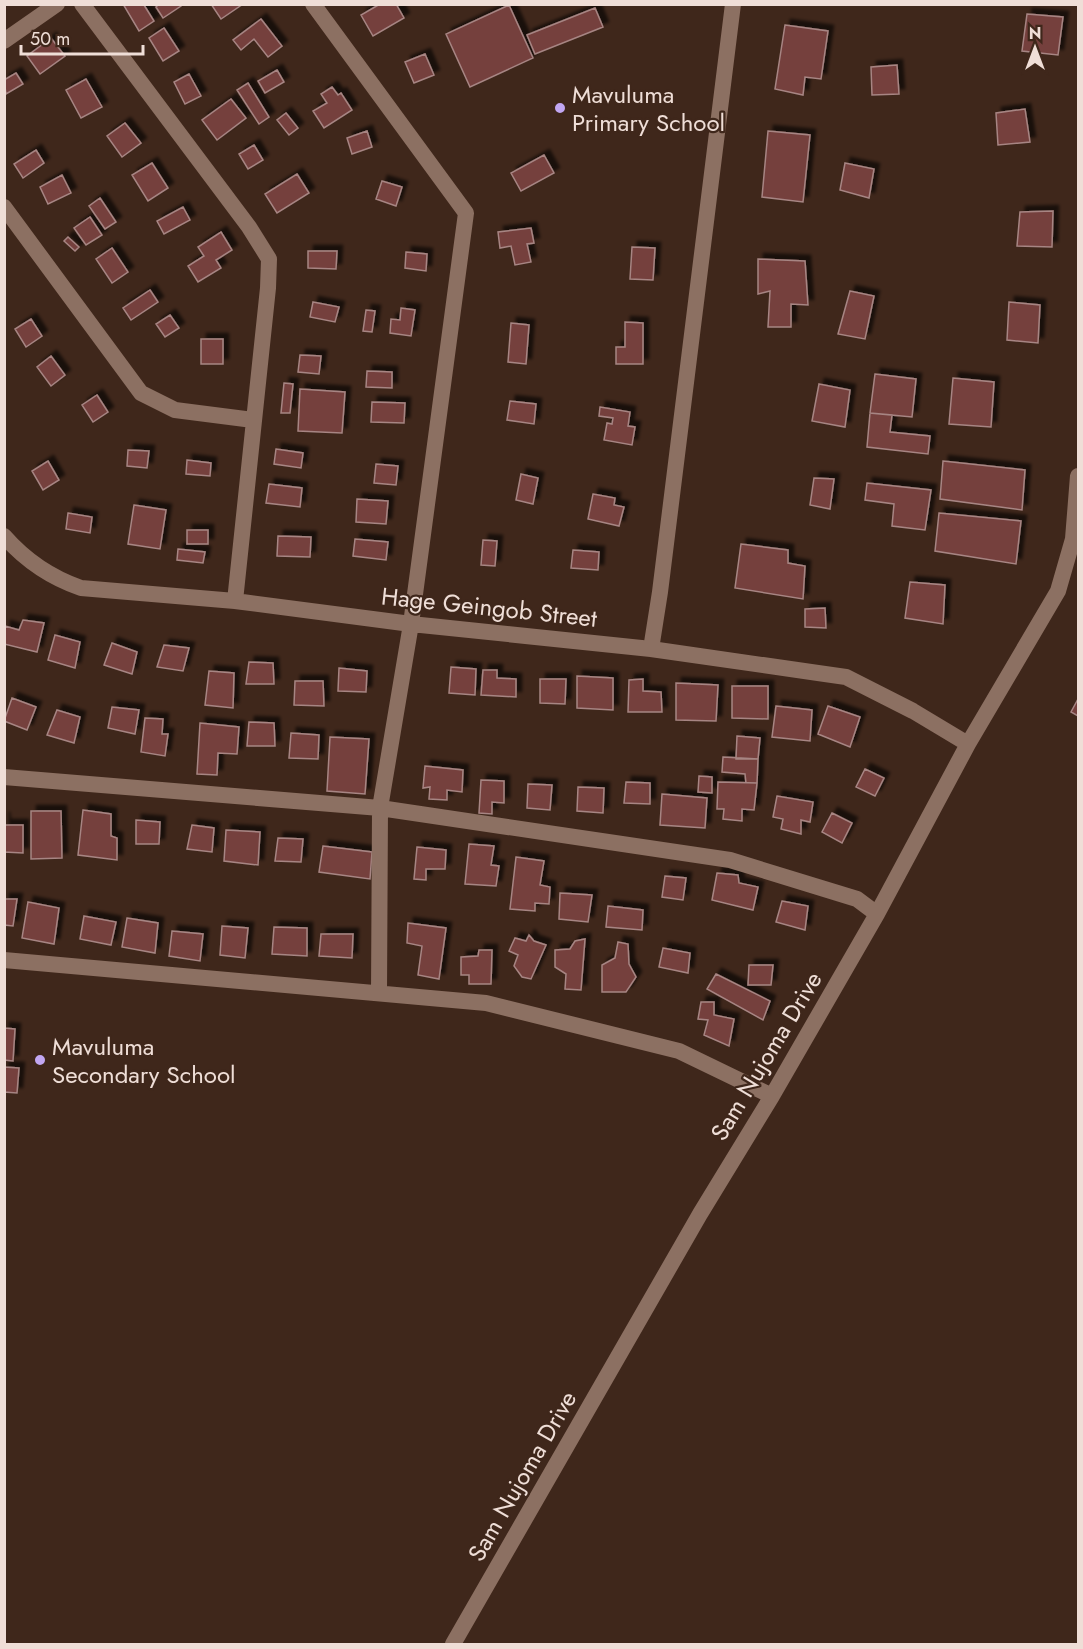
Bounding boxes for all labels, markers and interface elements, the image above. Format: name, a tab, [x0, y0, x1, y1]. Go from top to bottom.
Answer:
scale bar	[21, 18, 142, 56]
north arrow	[1005, 18, 1065, 78]
text: N	[1029, 22, 1041, 45]
text: 50 m	[30, 26, 70, 52]
place label: Mavuluma Primary School	[572, 77, 725, 140]
marker: Mavuluma Primary School	[553, 101, 567, 115]
street label: Hage Geingob Street	[379, 578, 599, 636]
street label: Sam Nujoma Drive	[702, 965, 830, 1147]
place label: Mavuluma Secondary School	[52, 1029, 236, 1092]
marker: Mavuluma Secondary School	[33, 1053, 47, 1067]
street label: Sam Nujoma Drive	[459, 1384, 585, 1568]

